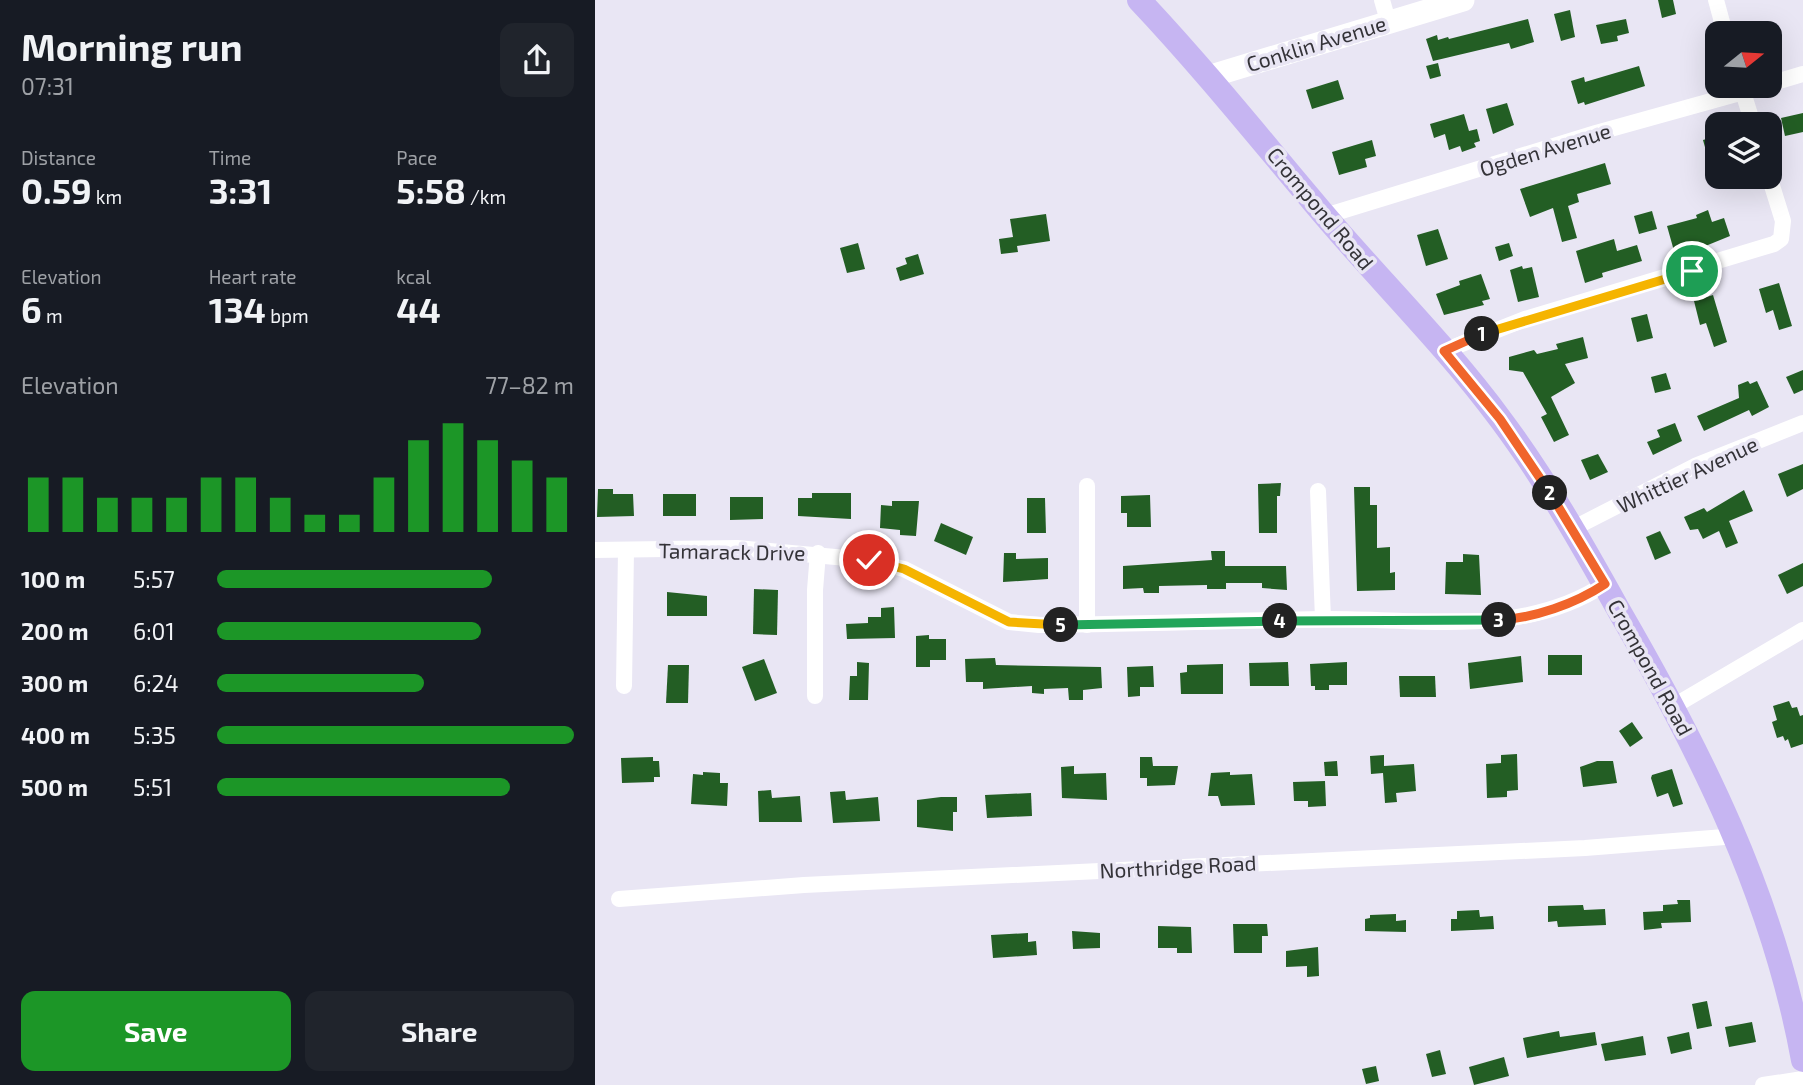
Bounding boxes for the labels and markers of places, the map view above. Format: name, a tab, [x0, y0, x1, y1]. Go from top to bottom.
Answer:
pin	[1662, 241, 1722, 301]
pin: 1	[1465, 316, 1499, 352]
pin: 2	[1532, 476, 1567, 510]
pin	[839, 530, 899, 590]
pin: 3	[1481, 602, 1517, 638]
pin: 4	[1263, 604, 1297, 638]
pin: 5	[1043, 608, 1079, 642]

